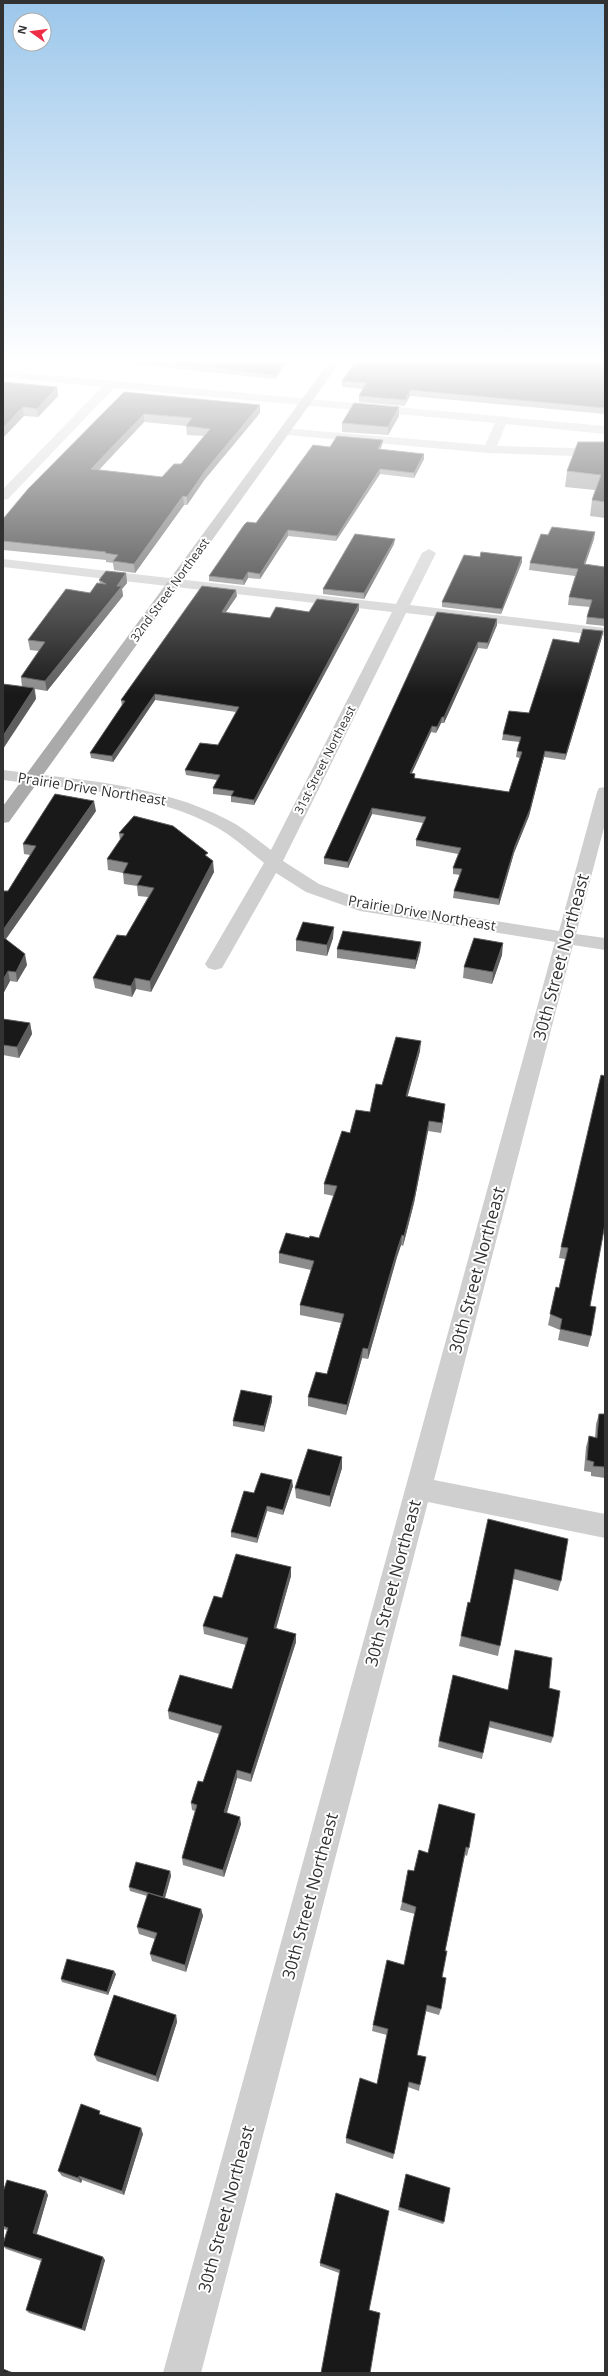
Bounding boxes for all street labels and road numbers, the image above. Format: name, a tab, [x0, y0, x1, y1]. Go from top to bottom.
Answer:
street label: 32nd Street Northeast	[126, 534, 213, 645]
street label: 31st Street Northeast	[290, 703, 359, 817]
street label: Prairie Drive Northeast	[17, 767, 167, 810]
street label: 30th Street Northeast	[527, 871, 594, 1043]
street label: Prairie Drive Northeast	[347, 890, 497, 935]
street label: 30th Street Northeast	[443, 1184, 510, 1356]
street label: 30th Street Northeast	[359, 1497, 426, 1669]
street label: 30th Street Northeast	[276, 1810, 343, 1982]
street label: 30th Street Northeast	[192, 2123, 259, 2295]

